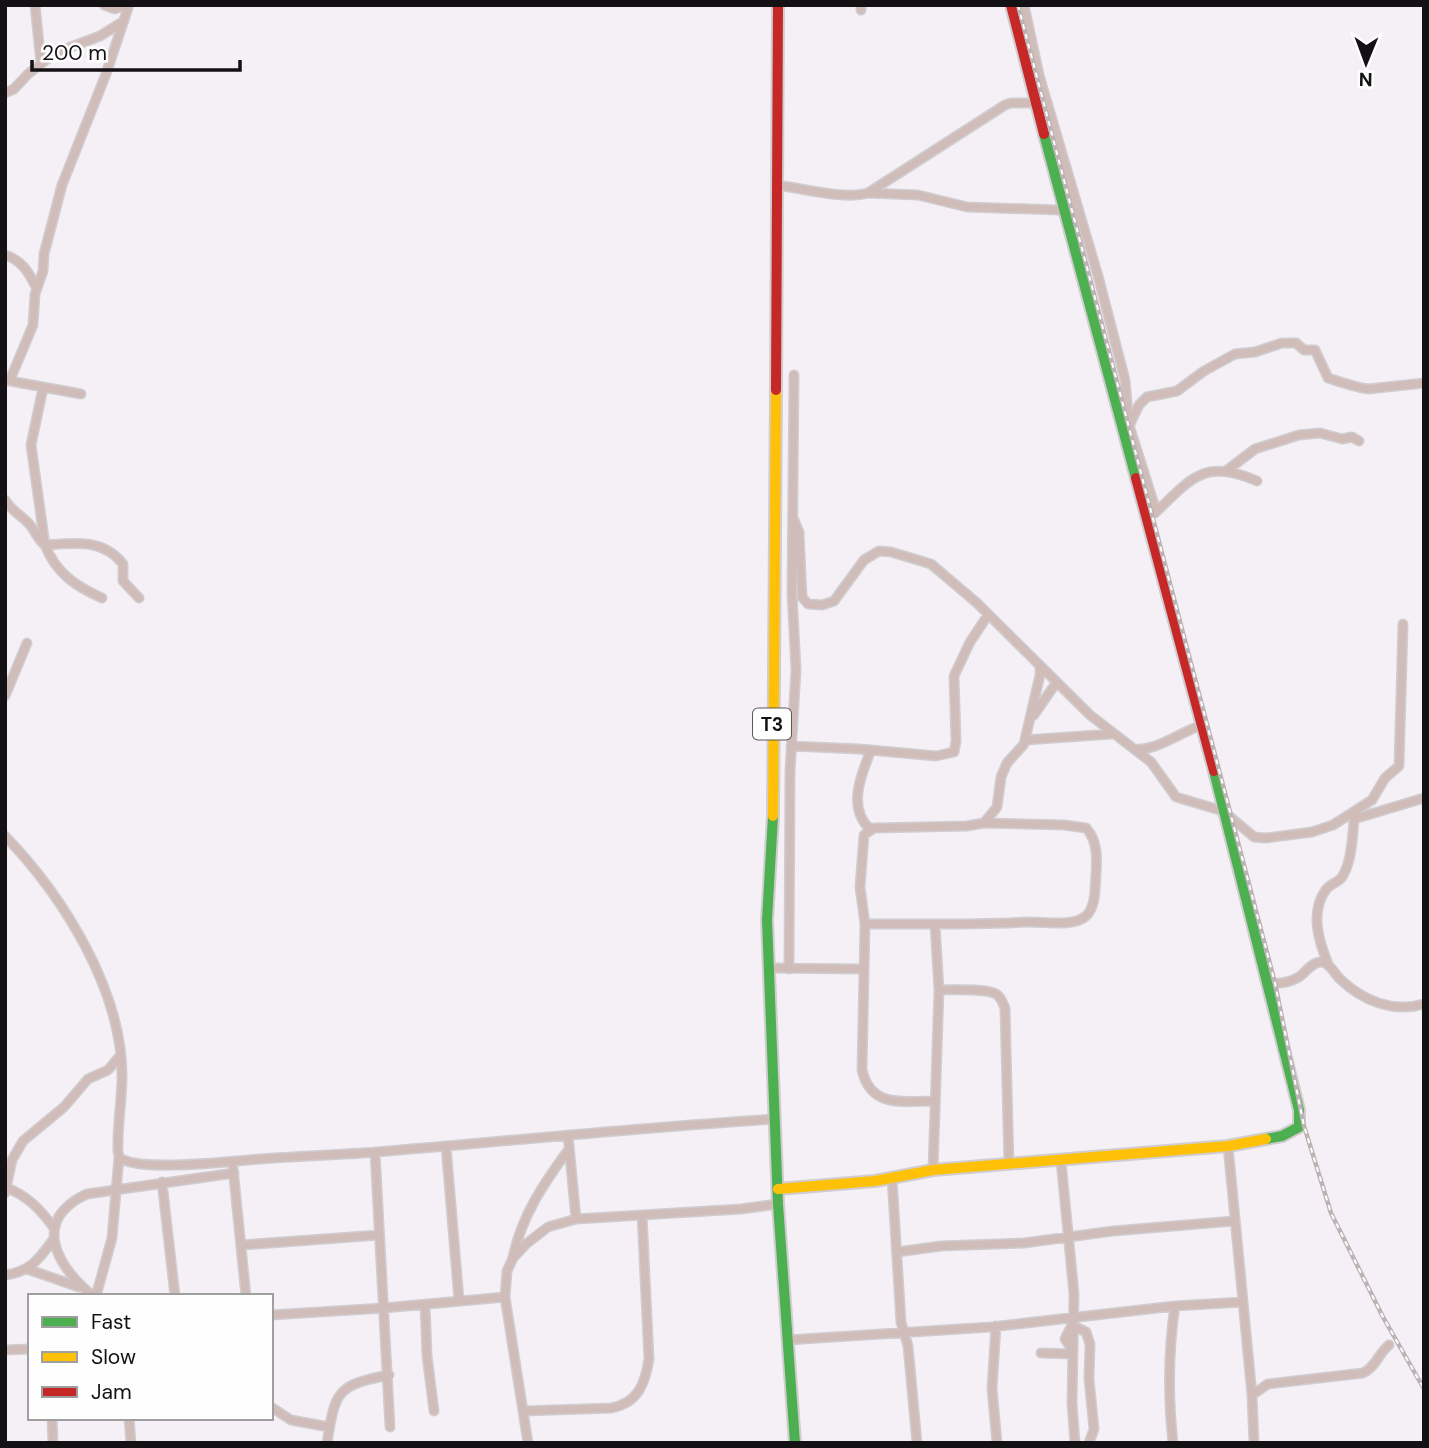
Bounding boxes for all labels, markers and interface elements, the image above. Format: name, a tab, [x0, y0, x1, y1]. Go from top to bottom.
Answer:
scale bar	[32, 28, 240, 72]
north arrow	[1331, 28, 1401, 98]
text: 200 m	[42, 39, 107, 67]
text: N	[1359, 67, 1373, 92]
road number: T3	[753, 708, 791, 740]
legend	[28, 1294, 273, 1420]
text: Fast	[91, 1308, 131, 1336]
text: Slow	[91, 1343, 136, 1371]
text: Jam	[91, 1378, 132, 1406]

